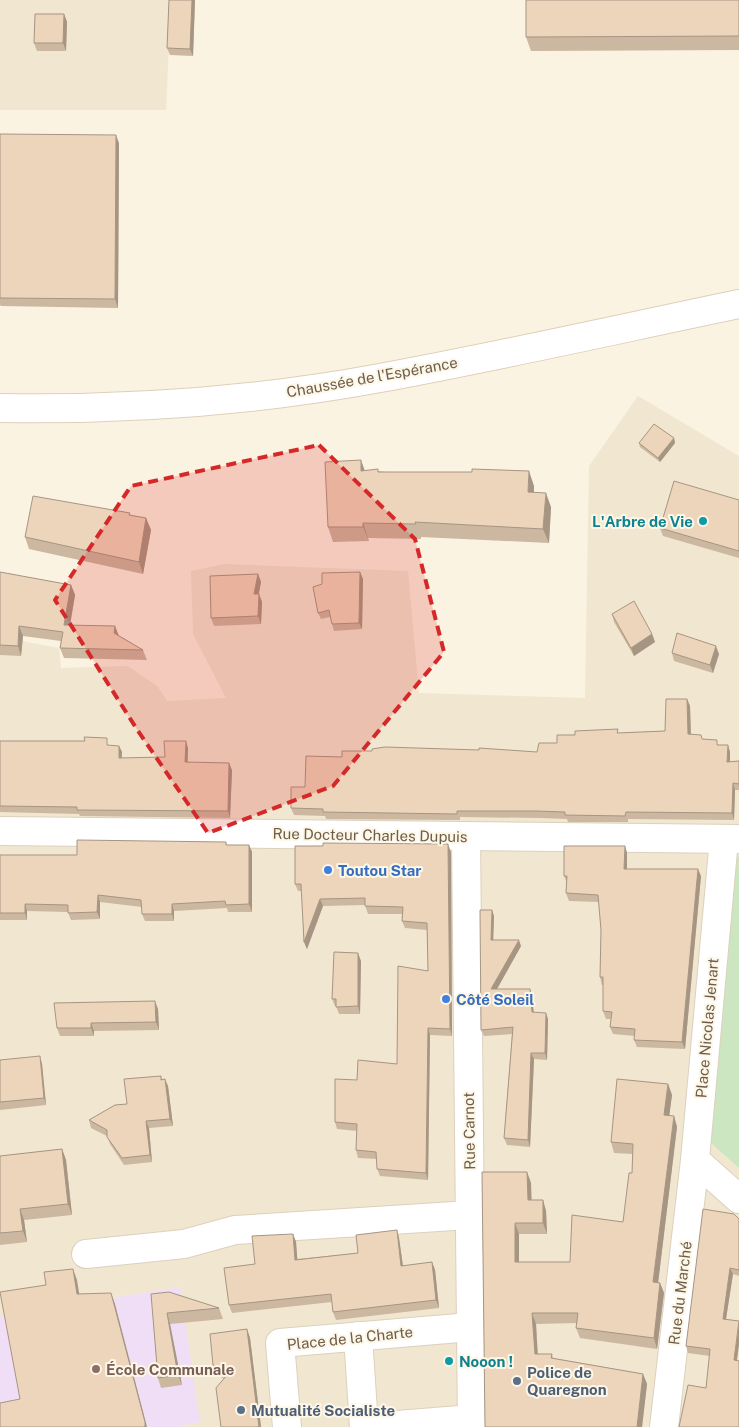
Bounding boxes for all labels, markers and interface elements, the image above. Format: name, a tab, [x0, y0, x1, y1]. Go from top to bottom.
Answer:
street label: Chaussée de l'Espérance	[285, 354, 459, 400]
place label: L'Arbre de Vie	[592, 513, 693, 530]
marker: L'Arbre de Vie	[697, 515, 709, 527]
street label: Rue Docteur Charles Dupuis	[272, 825, 468, 845]
place label: Toutou Star	[338, 862, 422, 879]
marker: Toutou Star	[322, 864, 334, 876]
street label: Place Nicolas Jenart	[692, 957, 722, 1099]
place label: Côté Soleil	[456, 991, 534, 1008]
marker: Côté Soleil	[440, 993, 452, 1005]
street label: Rue Carnot	[460, 1092, 478, 1170]
street label: Rue du Marché	[665, 1240, 695, 1346]
street label: Place de la Charte	[286, 1323, 414, 1353]
place label: Nooon !	[459, 1353, 513, 1370]
marker: Nooon !	[443, 1355, 455, 1367]
place label: École Communale	[106, 1361, 234, 1378]
marker: École Communale	[90, 1363, 102, 1375]
place label: Police de Quaregnon	[527, 1364, 607, 1398]
marker: Police de Quaregnon	[511, 1375, 523, 1387]
place label: Mutualité Socialiste	[251, 1402, 395, 1419]
marker: Mutualité Socialiste	[235, 1404, 247, 1416]

